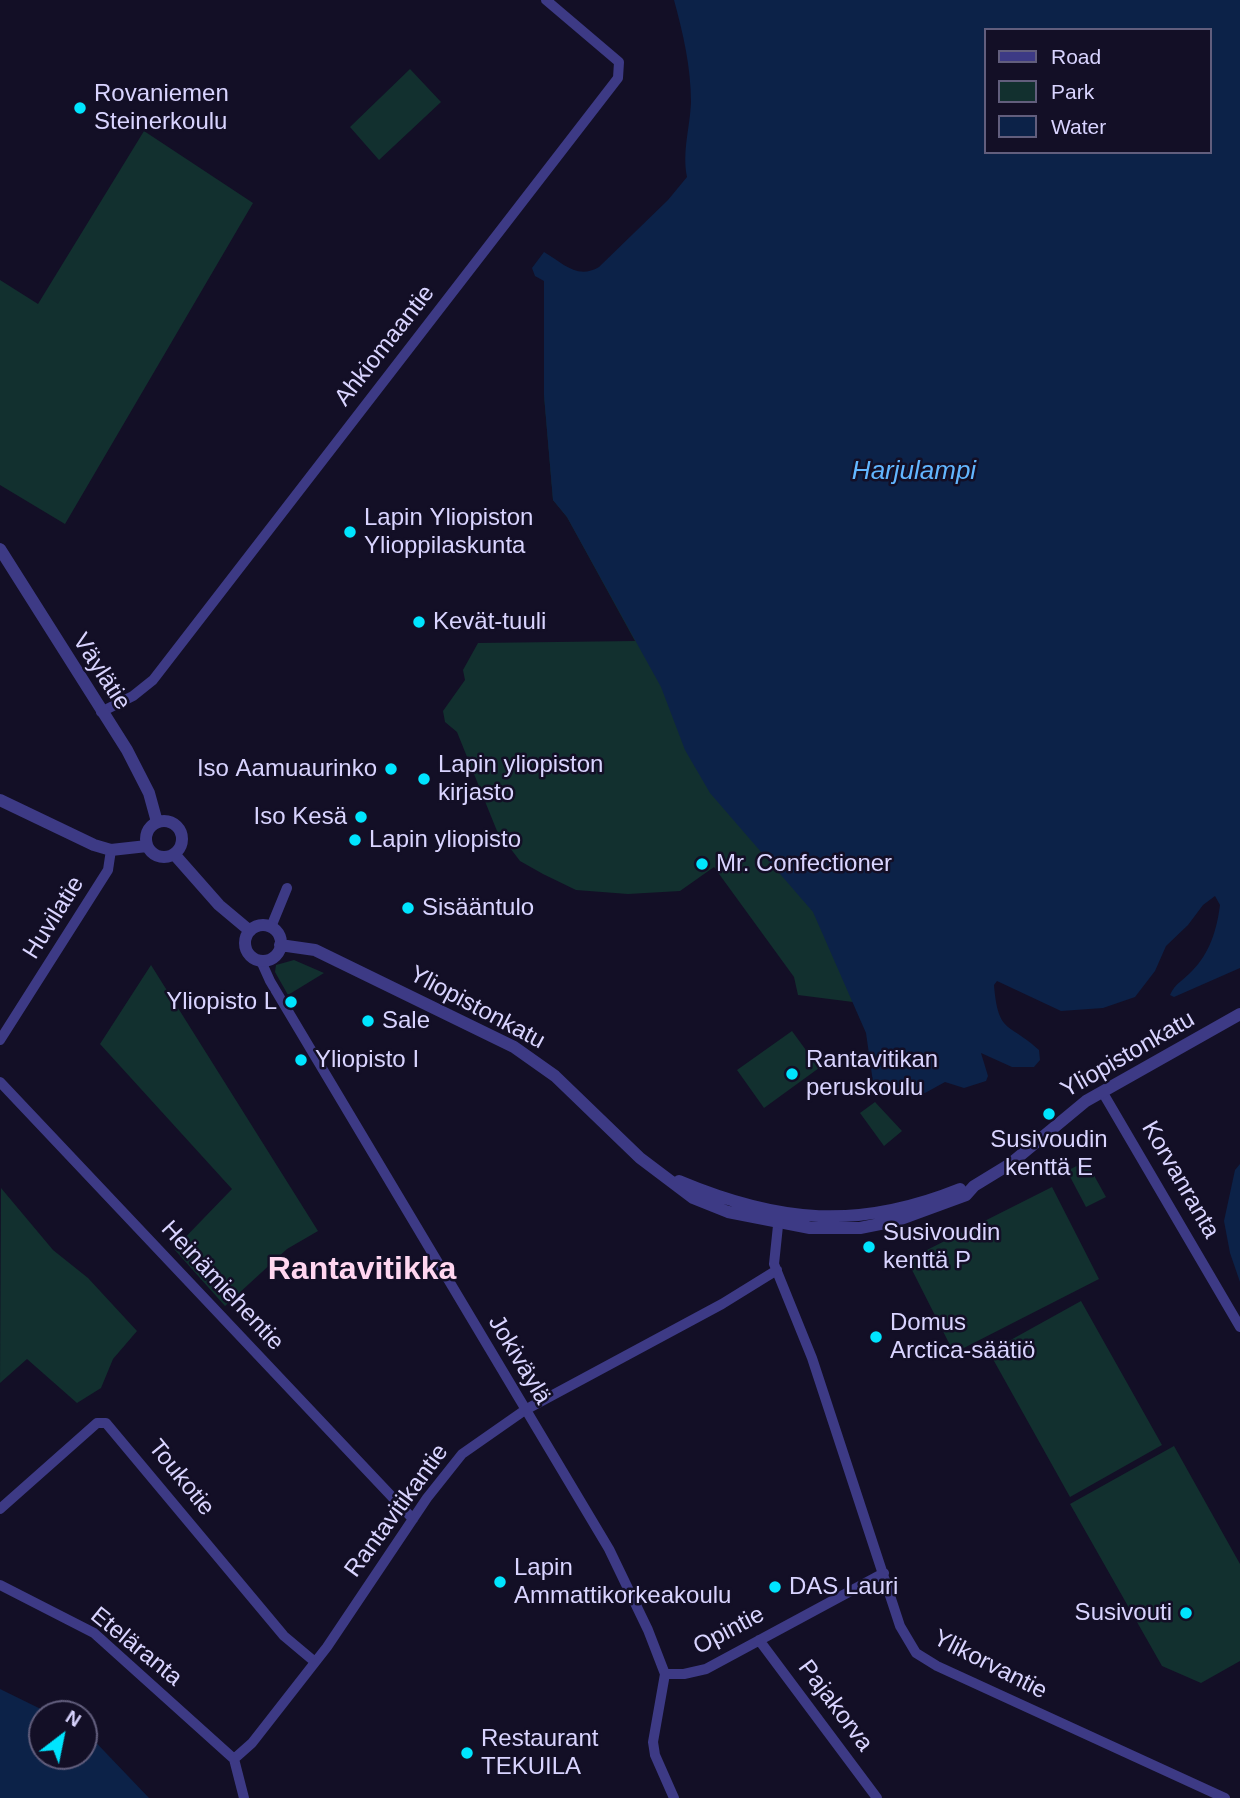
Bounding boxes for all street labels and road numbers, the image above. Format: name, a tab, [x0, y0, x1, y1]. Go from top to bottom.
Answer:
street label: Ahkiomaantie	[329, 280, 441, 412]
street label: Väylätie	[66, 628, 136, 716]
street label: Huvilatie	[17, 871, 91, 965]
street label: Yliopistonkatu	[404, 960, 550, 1056]
street label: Yliopistonkatu	[1056, 1005, 1200, 1105]
street label: Korvanranta	[1135, 1116, 1225, 1244]
street label: Heinämiehentie	[155, 1215, 289, 1357]
street label: Jokiväylä	[481, 1310, 557, 1410]
street label: Toukotie	[142, 1434, 220, 1522]
street label: Rantavitikantie	[339, 1439, 455, 1583]
street label: Opintie	[689, 1600, 769, 1662]
street label: Eteläranta	[84, 1601, 188, 1693]
street label: Ylikorvantie	[928, 1624, 1052, 1706]
street label: Pajakorva	[791, 1655, 879, 1757]

